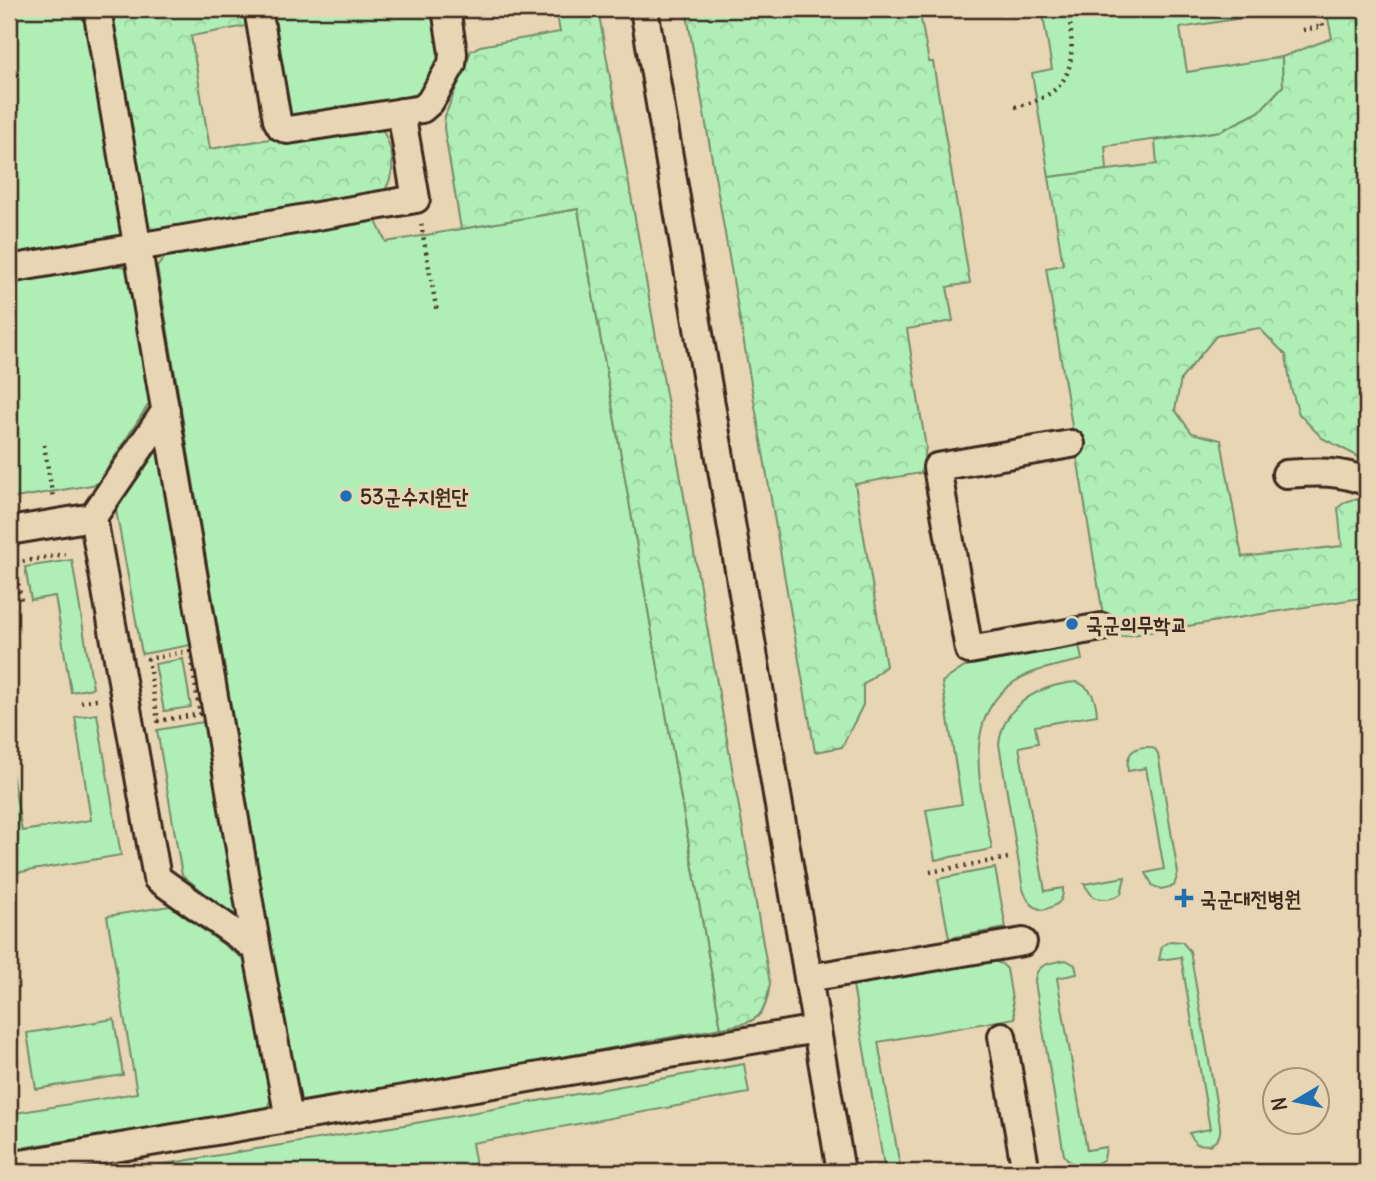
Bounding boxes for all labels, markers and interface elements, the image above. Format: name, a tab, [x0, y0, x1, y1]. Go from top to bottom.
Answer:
place label: 53군수지원단	[360, 483, 469, 510]
marker: 53군수지원단	[338, 488, 354, 504]
place label: 국군의무학교	[1086, 611, 1187, 638]
marker: 국군의무학교	[1064, 616, 1080, 632]
place label: 국군대전병원	[1200, 885, 1301, 912]
marker: 국군대전병원	[1174, 888, 1194, 908]
north arrow	[1260, 1066, 1330, 1136]
text: N	[1266, 1095, 1292, 1113]

